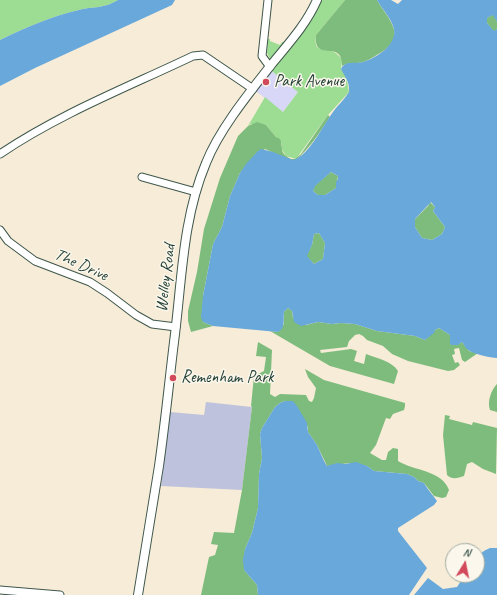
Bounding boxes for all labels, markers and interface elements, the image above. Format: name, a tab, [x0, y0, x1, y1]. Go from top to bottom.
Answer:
place label: Park Avenue	[274, 72, 344, 92]
marker: Park Avenue	[261, 77, 271, 87]
street label: Welley Road	[152, 243, 180, 313]
street label: The Drive	[51, 244, 111, 286]
place label: Remenham Park	[181, 368, 273, 388]
marker: Remenham Park	[168, 373, 178, 383]
north arrow	[445, 543, 485, 583]
text: N	[462, 545, 471, 560]

